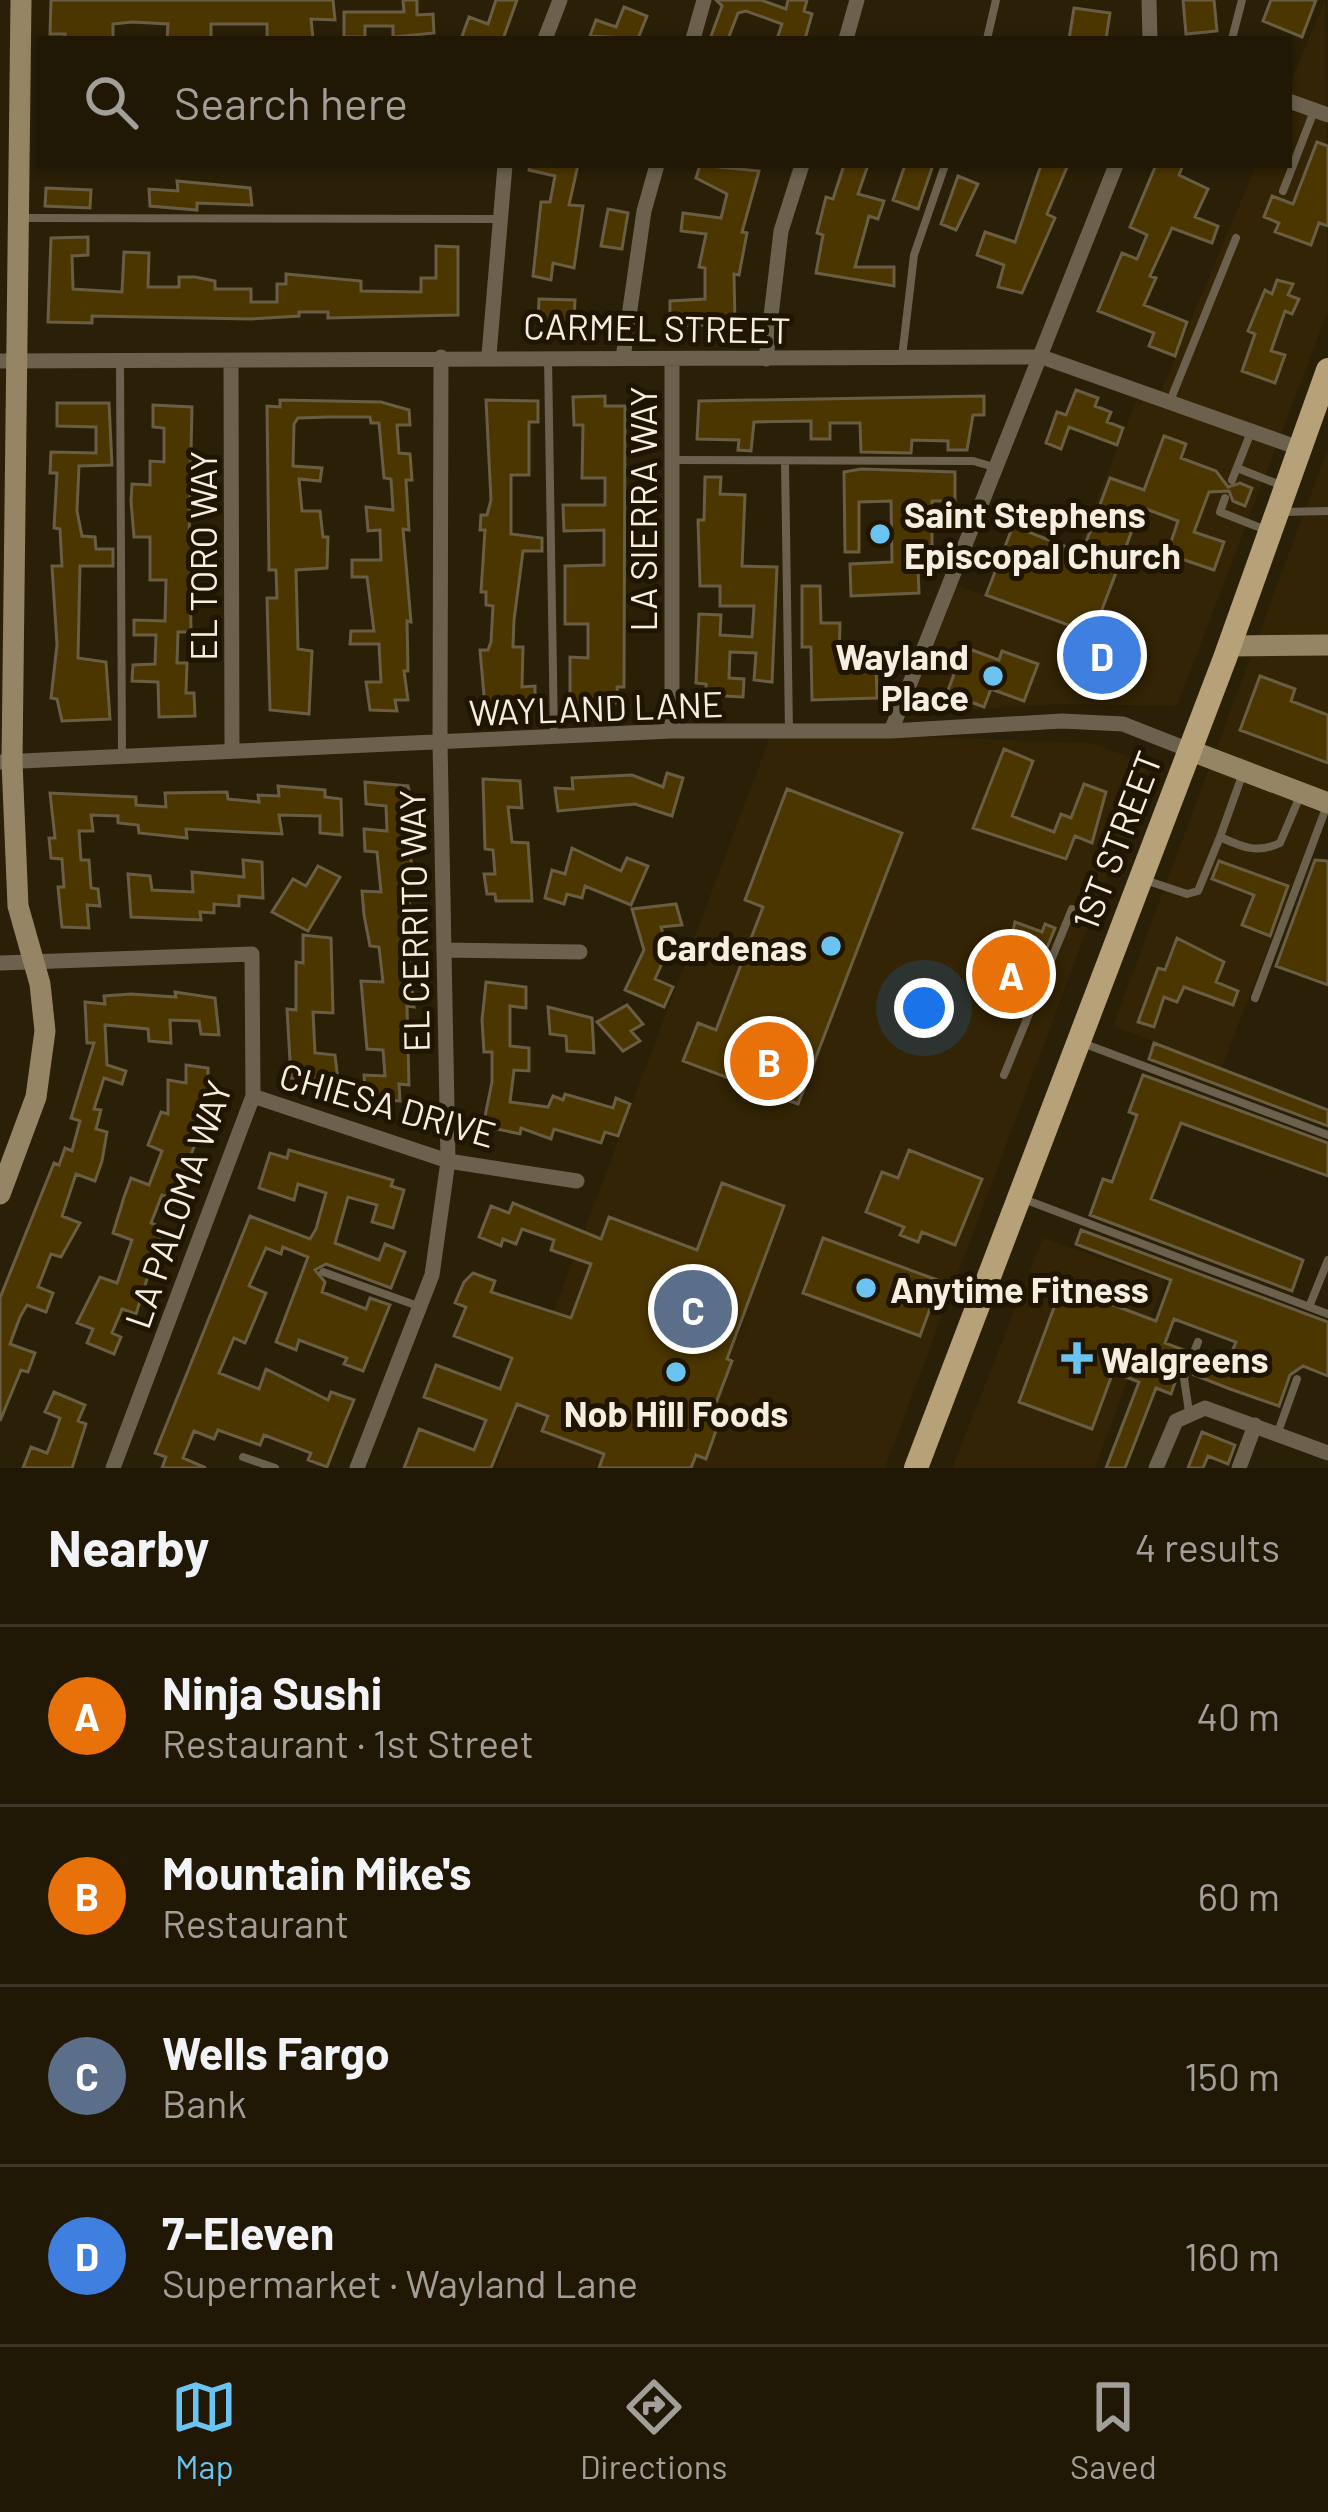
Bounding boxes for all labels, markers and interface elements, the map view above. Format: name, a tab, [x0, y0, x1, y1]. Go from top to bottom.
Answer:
search box	[36, 36, 1292, 168]
icon: search	[78, 69, 144, 135]
text: Search here	[174, 75, 408, 129]
street label: CARMEL STREET	[523, 303, 791, 351]
street label: LA SIERRA WAY	[621, 386, 664, 632]
street label: EL TORO WAY	[181, 451, 224, 661]
place label: Saint Stephens Episcopal Church	[904, 492, 1181, 576]
marker: Saint Stephens Episcopal Church	[867, 521, 893, 547]
pin: D	[1063, 610, 1141, 700]
place label: Wayland Place	[835, 634, 969, 718]
marker: Wayland Place	[980, 663, 1006, 689]
street label: WAYLAND LANE	[468, 681, 724, 733]
street label: 1ST STREET	[1062, 745, 1170, 935]
street label: EL CERRITO WAY	[389, 789, 437, 1053]
place label: Cardenas	[656, 925, 807, 968]
pin: A	[972, 929, 1050, 1019]
marker: Cardenas	[818, 933, 844, 959]
your location	[894, 978, 954, 1038]
pin: B	[730, 1016, 808, 1106]
street label: CHIESA DRIVE	[275, 1053, 501, 1155]
street label: LA PALOMA WAY	[115, 1075, 239, 1333]
pin: C	[654, 1264, 732, 1354]
place label: Anytime Fitness	[890, 1267, 1149, 1310]
marker: Anytime Fitness	[853, 1275, 879, 1301]
place label: Walgreens	[1101, 1337, 1269, 1380]
marker: Walgreens	[1064, 1345, 1090, 1371]
marker: Nob Hill Foods	[663, 1359, 689, 1385]
place label: Nob Hill Foods	[564, 1391, 788, 1434]
text: Nearby	[48, 1516, 209, 1577]
text: 4 results	[1135, 1523, 1280, 1570]
text: Ninja Sushi	[162, 1665, 382, 1719]
text: A	[74, 1692, 100, 1739]
text: 40 m	[1196, 1692, 1280, 1739]
text: Restaurant · 1st Street	[162, 1719, 534, 1766]
text: Mountain Mike's	[162, 1845, 472, 1899]
text: B	[75, 1872, 99, 1919]
text: 60 m	[1198, 1872, 1280, 1919]
text: Restaurant	[162, 1899, 349, 1946]
text: Wells Fargo	[162, 2025, 390, 2079]
text: C	[75, 2052, 99, 2099]
text: 150 m	[1184, 2052, 1280, 2099]
text: Bank	[162, 2079, 247, 2126]
text: 7-Eleven	[162, 2205, 334, 2259]
text: D	[75, 2232, 99, 2279]
text: 160 m	[1184, 2232, 1280, 2279]
text: Supermarket · Wayland Lane	[162, 2259, 638, 2306]
tab: Map	[171, 2374, 237, 2486]
tab: Directions	[580, 2374, 727, 2486]
tab: Saved	[1070, 2374, 1157, 2486]

